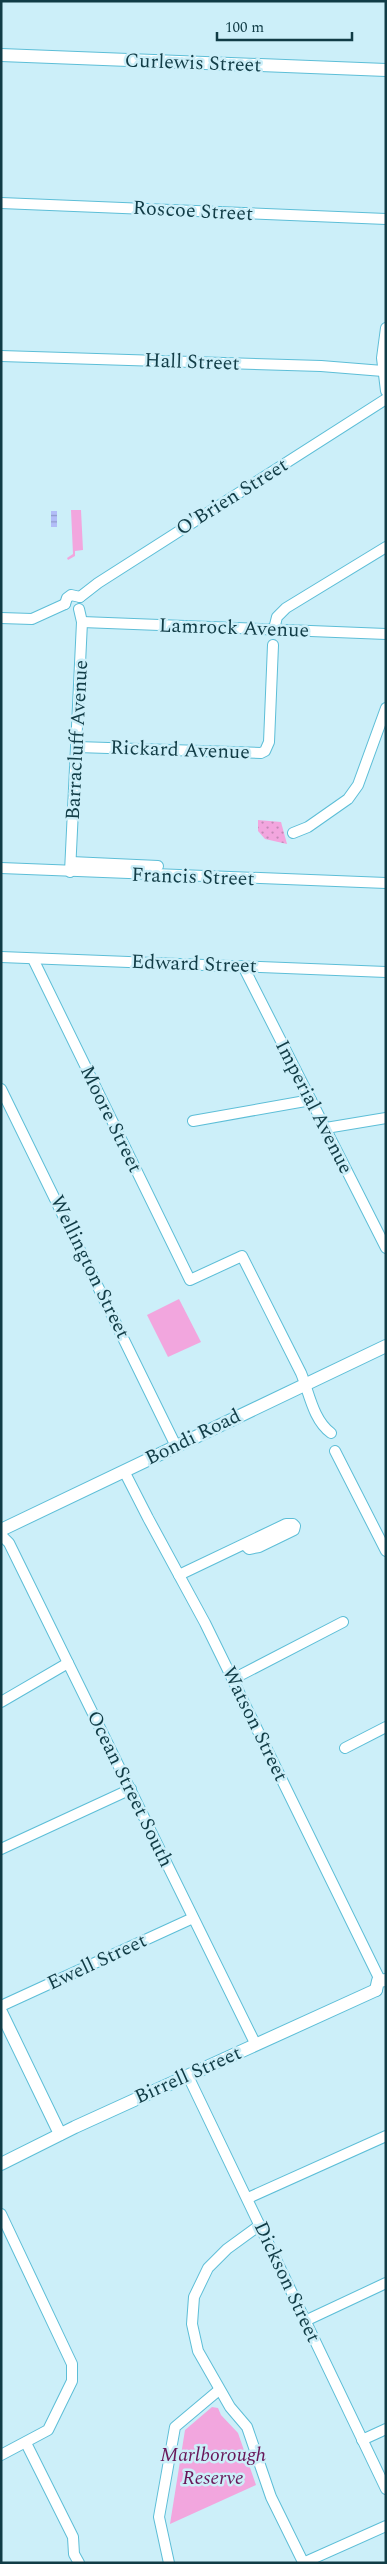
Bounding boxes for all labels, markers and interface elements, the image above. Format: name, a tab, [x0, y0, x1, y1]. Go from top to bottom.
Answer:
scale bar	[217, 10, 352, 42]
text: 100 m	[225, 16, 264, 39]
street label: Curlewis Street	[124, 46, 262, 80]
street label: Roscoe Street	[132, 193, 254, 229]
street label: Hall Street	[144, 345, 240, 379]
street label: O'Brien Street	[170, 451, 294, 543]
street label: Lamrock Avenue	[158, 610, 310, 646]
street label: Barracluff Avenue	[58, 659, 96, 821]
street label: Rickard Avenue	[110, 733, 250, 767]
street label: Francis Street	[131, 860, 255, 894]
street label: Edward Street	[131, 947, 257, 981]
street label: Imperial Avenue	[267, 1035, 361, 1179]
street label: Moore Street	[72, 1060, 150, 1178]
street label: Wellington Street	[42, 1190, 138, 1344]
street label: Bondi Road	[140, 1401, 246, 1473]
street label: Watson Street	[214, 1661, 296, 1787]
street label: Ocean Street South	[79, 1706, 181, 1872]
street label: Ewell Street	[42, 1926, 152, 1998]
street label: Birrell Street	[130, 2038, 246, 2112]
street label: Dickson Street	[246, 2216, 328, 2348]
park label: Marlborough Reserve	[160, 2440, 266, 2493]

